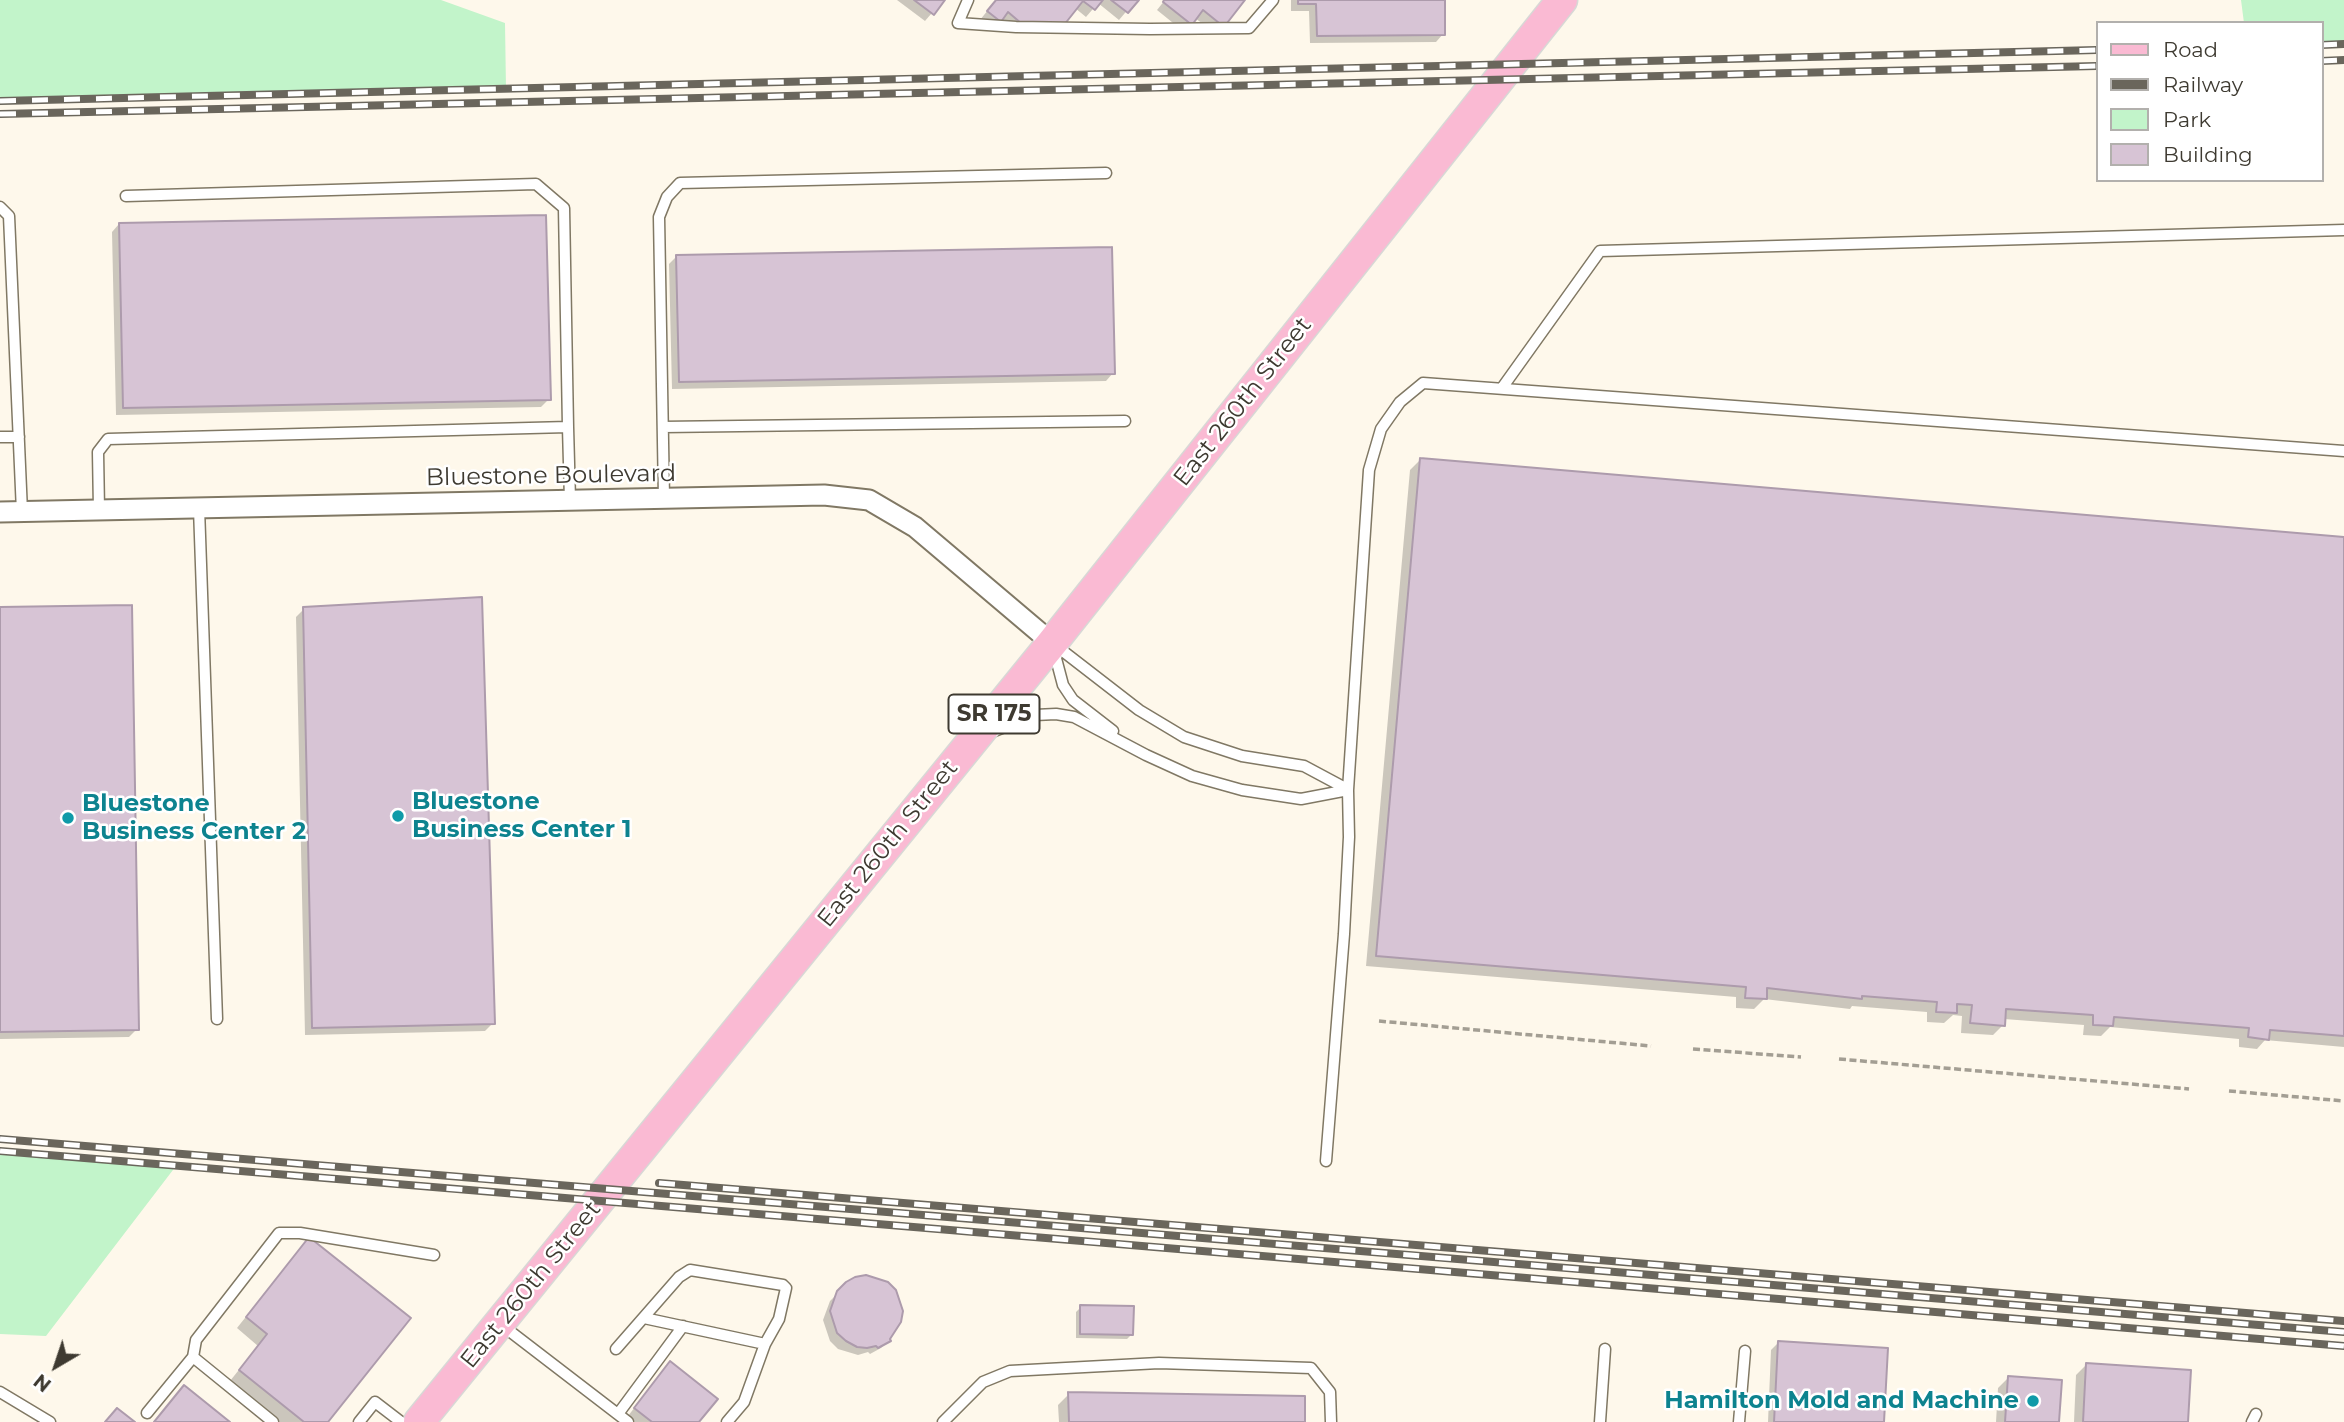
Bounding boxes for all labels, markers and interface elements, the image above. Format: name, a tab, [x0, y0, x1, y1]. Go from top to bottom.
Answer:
legend	[2096, 21, 2323, 182]
text: Road	[2163, 37, 2218, 62]
text: Railway	[2163, 72, 2243, 97]
text: Park	[2163, 107, 2211, 132]
text: Building	[2163, 142, 2253, 167]
street label: East 260th Street	[1168, 312, 1318, 492]
street label: Bluestone Boulevard	[426, 459, 676, 493]
road number: SR 175	[948, 694, 1040, 734]
street label: East 260th Street	[812, 755, 964, 933]
place label: Bluestone Business Center 1	[412, 788, 631, 844]
place label: Bluestone Business Center 2	[82, 790, 306, 846]
marker: Bluestone Business Center 1	[390, 808, 406, 824]
marker: Bluestone Business Center 2	[60, 810, 76, 826]
street label: East 260th Street	[455, 1196, 607, 1374]
north arrow	[21, 1331, 91, 1401]
text: N	[29, 1369, 56, 1396]
place label: Hamilton Mold and Machine	[1664, 1387, 2019, 1415]
marker: Hamilton Mold and Machine	[2025, 1393, 2041, 1409]

